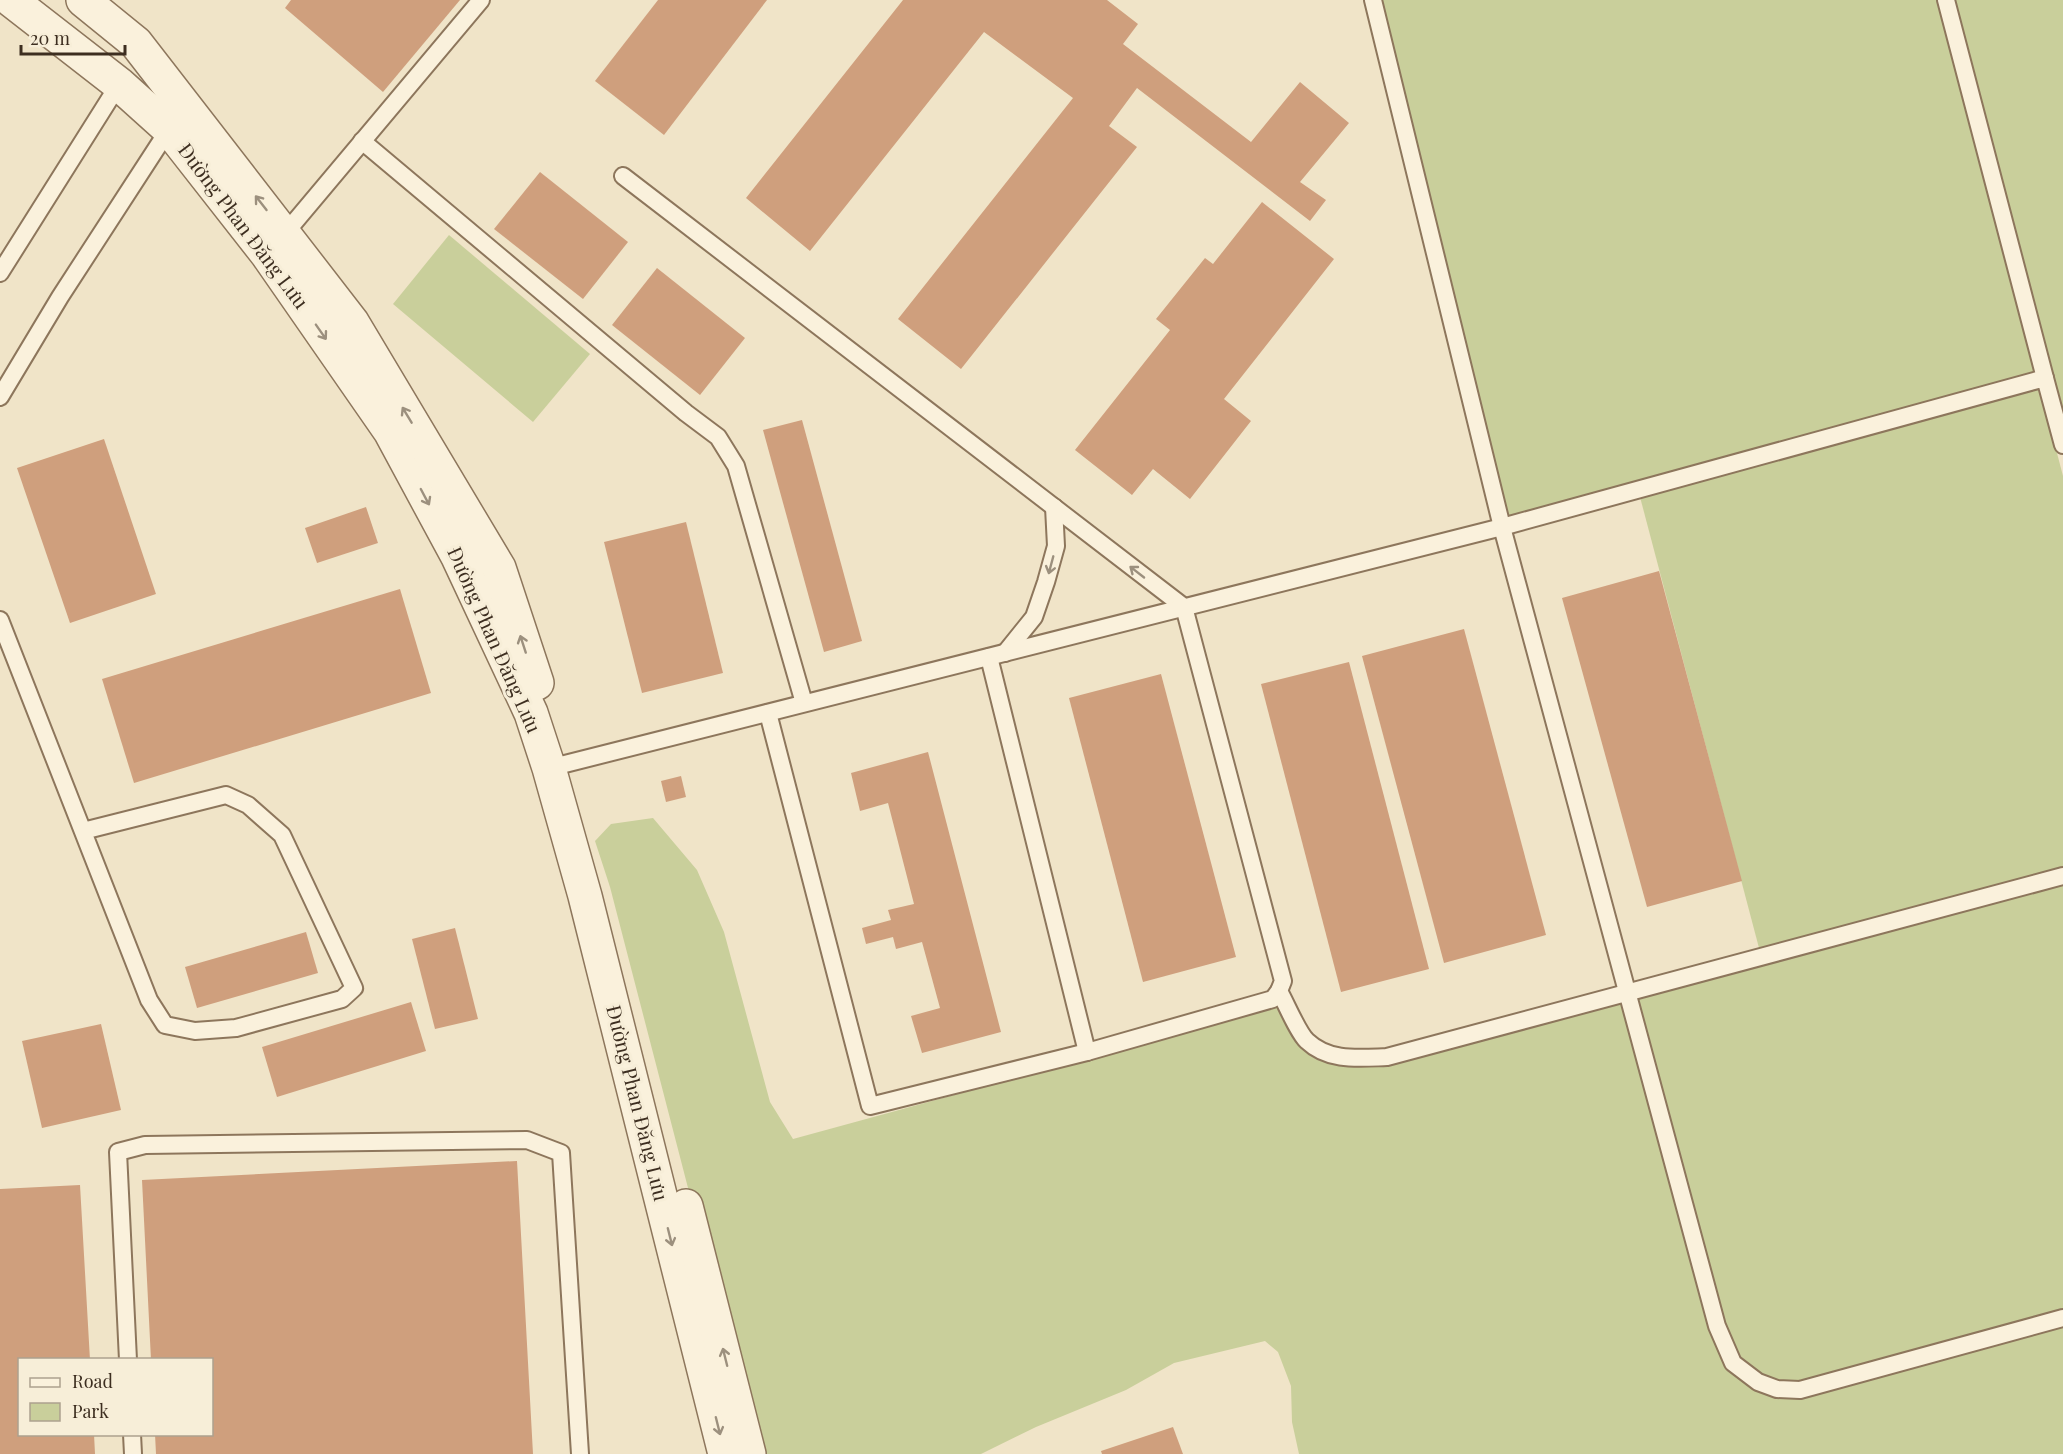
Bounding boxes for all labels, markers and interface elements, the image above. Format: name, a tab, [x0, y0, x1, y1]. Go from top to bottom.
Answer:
scale bar	[21, 18, 124, 56]
text: 20 m	[30, 26, 70, 50]
street label: Đường Phan Đăng Lưu	[173, 137, 316, 314]
one-way arrow	[254, 195, 267, 211]
one-way arrow	[315, 323, 327, 340]
one-way arrow	[401, 407, 413, 424]
one-way arrow	[420, 487, 431, 505]
street label: Đường Phan Đăng Lưu	[442, 542, 549, 737]
one-way arrow	[1044, 555, 1056, 574]
one-way arrow	[1130, 565, 1146, 578]
one-way arrow	[517, 635, 528, 654]
street label: Đường Phan Đăng Lưu	[601, 1002, 676, 1204]
one-way arrow	[665, 1227, 677, 1246]
one-way arrow	[718, 1347, 730, 1366]
legend	[18, 1358, 213, 1436]
text: Road	[72, 1369, 113, 1393]
text: Park	[72, 1399, 109, 1423]
one-way arrow	[712, 1416, 724, 1435]

